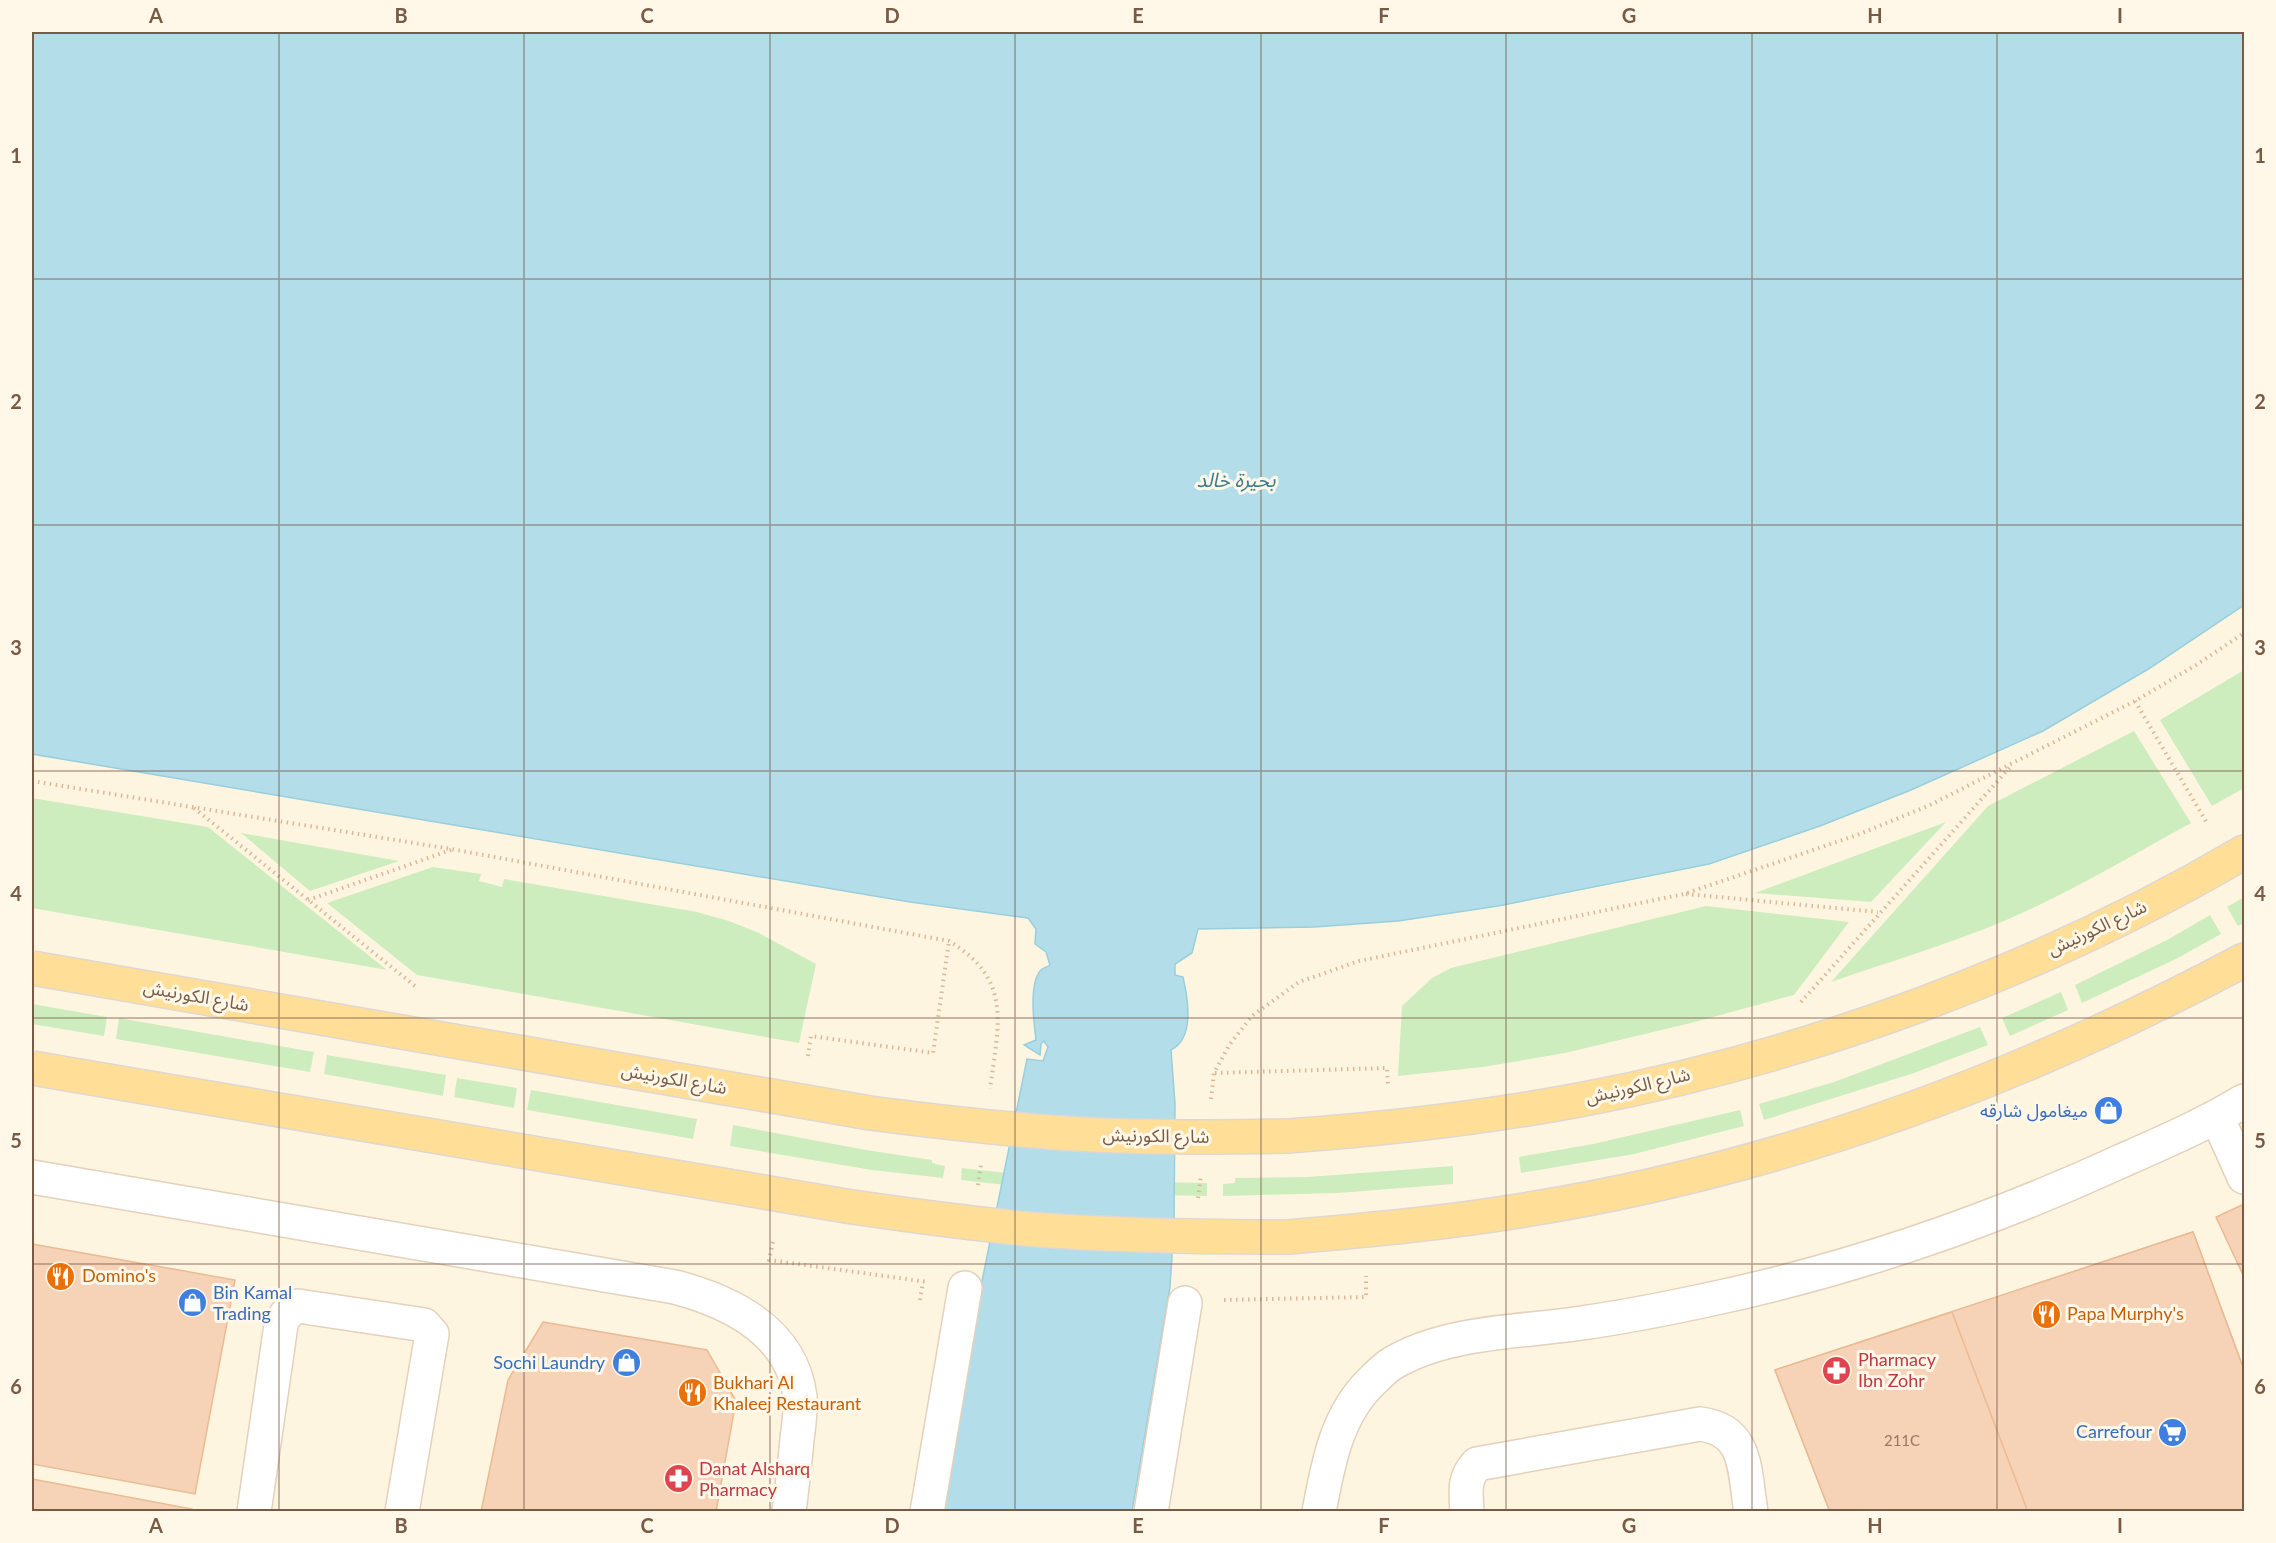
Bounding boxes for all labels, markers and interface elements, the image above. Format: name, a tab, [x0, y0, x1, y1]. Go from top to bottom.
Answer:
text: A	[148, 3, 163, 27]
text: B	[394, 3, 408, 27]
text: C	[640, 3, 654, 27]
text: D	[884, 3, 900, 27]
text: E	[1132, 3, 1144, 27]
text: F	[1378, 3, 1390, 27]
text: G	[1622, 3, 1636, 27]
text: H	[1867, 3, 1883, 27]
text: I	[2117, 3, 2123, 27]
text: 1	[10, 143, 22, 167]
text: 1	[2254, 143, 2266, 167]
text: 2	[10, 389, 22, 413]
text: 2	[2254, 389, 2266, 413]
water label: بحيرة خالد	[1197, 467, 1276, 492]
text: 3	[10, 635, 22, 659]
text: 3	[2254, 635, 2266, 659]
text: 4	[10, 881, 22, 905]
text: 4	[2254, 881, 2266, 905]
street label: شارع الكورنيش	[2044, 895, 2151, 963]
street label: شارع الكورنيش	[141, 975, 251, 1019]
street label: شارع الكورنيش	[619, 1058, 729, 1102]
street label: شارع الكورنيش	[1583, 1062, 1693, 1112]
shop icon: ميغامول شارقه	[2093, 1095, 2125, 1127]
place label: ميغامول شارقه	[1980, 1099, 2088, 1122]
street label: شارع الكورنيش	[1102, 1123, 1210, 1151]
text: 5	[10, 1128, 22, 1152]
text: 5	[2254, 1128, 2266, 1152]
restaurant icon: Domino's	[45, 1260, 77, 1292]
place label: Domino's	[82, 1264, 156, 1286]
place label: Bin Kamal Trading	[213, 1281, 292, 1324]
shop icon: Bin Kamal Trading	[176, 1287, 208, 1319]
restaurant icon: Papa Murphy's	[2030, 1298, 2062, 1330]
place label: Papa Murphy's	[2067, 1302, 2184, 1324]
shop icon: Sochi Laundry	[610, 1347, 642, 1379]
place label: Pharmacy Ibn Zohr	[1858, 1348, 1937, 1391]
place label: Sochi Laundry	[493, 1351, 606, 1373]
pharmacy icon: Pharmacy Ibn Zohr	[1821, 1354, 1853, 1386]
place label: Bukhari Al Khaleej Restaurant	[713, 1371, 862, 1414]
text: 6	[10, 1374, 22, 1398]
text: 6	[2254, 1374, 2266, 1398]
restaurant icon: Bukhari Al Khaleej Restaurant	[676, 1377, 708, 1409]
supermarket icon: Carrefour	[2157, 1416, 2189, 1448]
place label: Carrefour	[2076, 1420, 2152, 1442]
house number: 211C	[1884, 1431, 1920, 1449]
place label: Danat Alsharq Pharmacy	[699, 1457, 810, 1500]
pharmacy icon: Danat Alsharq Pharmacy	[662, 1463, 694, 1495]
text: A	[148, 1513, 163, 1537]
text: B	[394, 1513, 408, 1537]
text: C	[640, 1513, 654, 1537]
text: D	[884, 1513, 900, 1537]
text: E	[1132, 1513, 1144, 1537]
text: F	[1378, 1513, 1390, 1537]
text: G	[1622, 1513, 1636, 1537]
text: H	[1867, 1513, 1883, 1537]
text: I	[2117, 1513, 2123, 1537]

